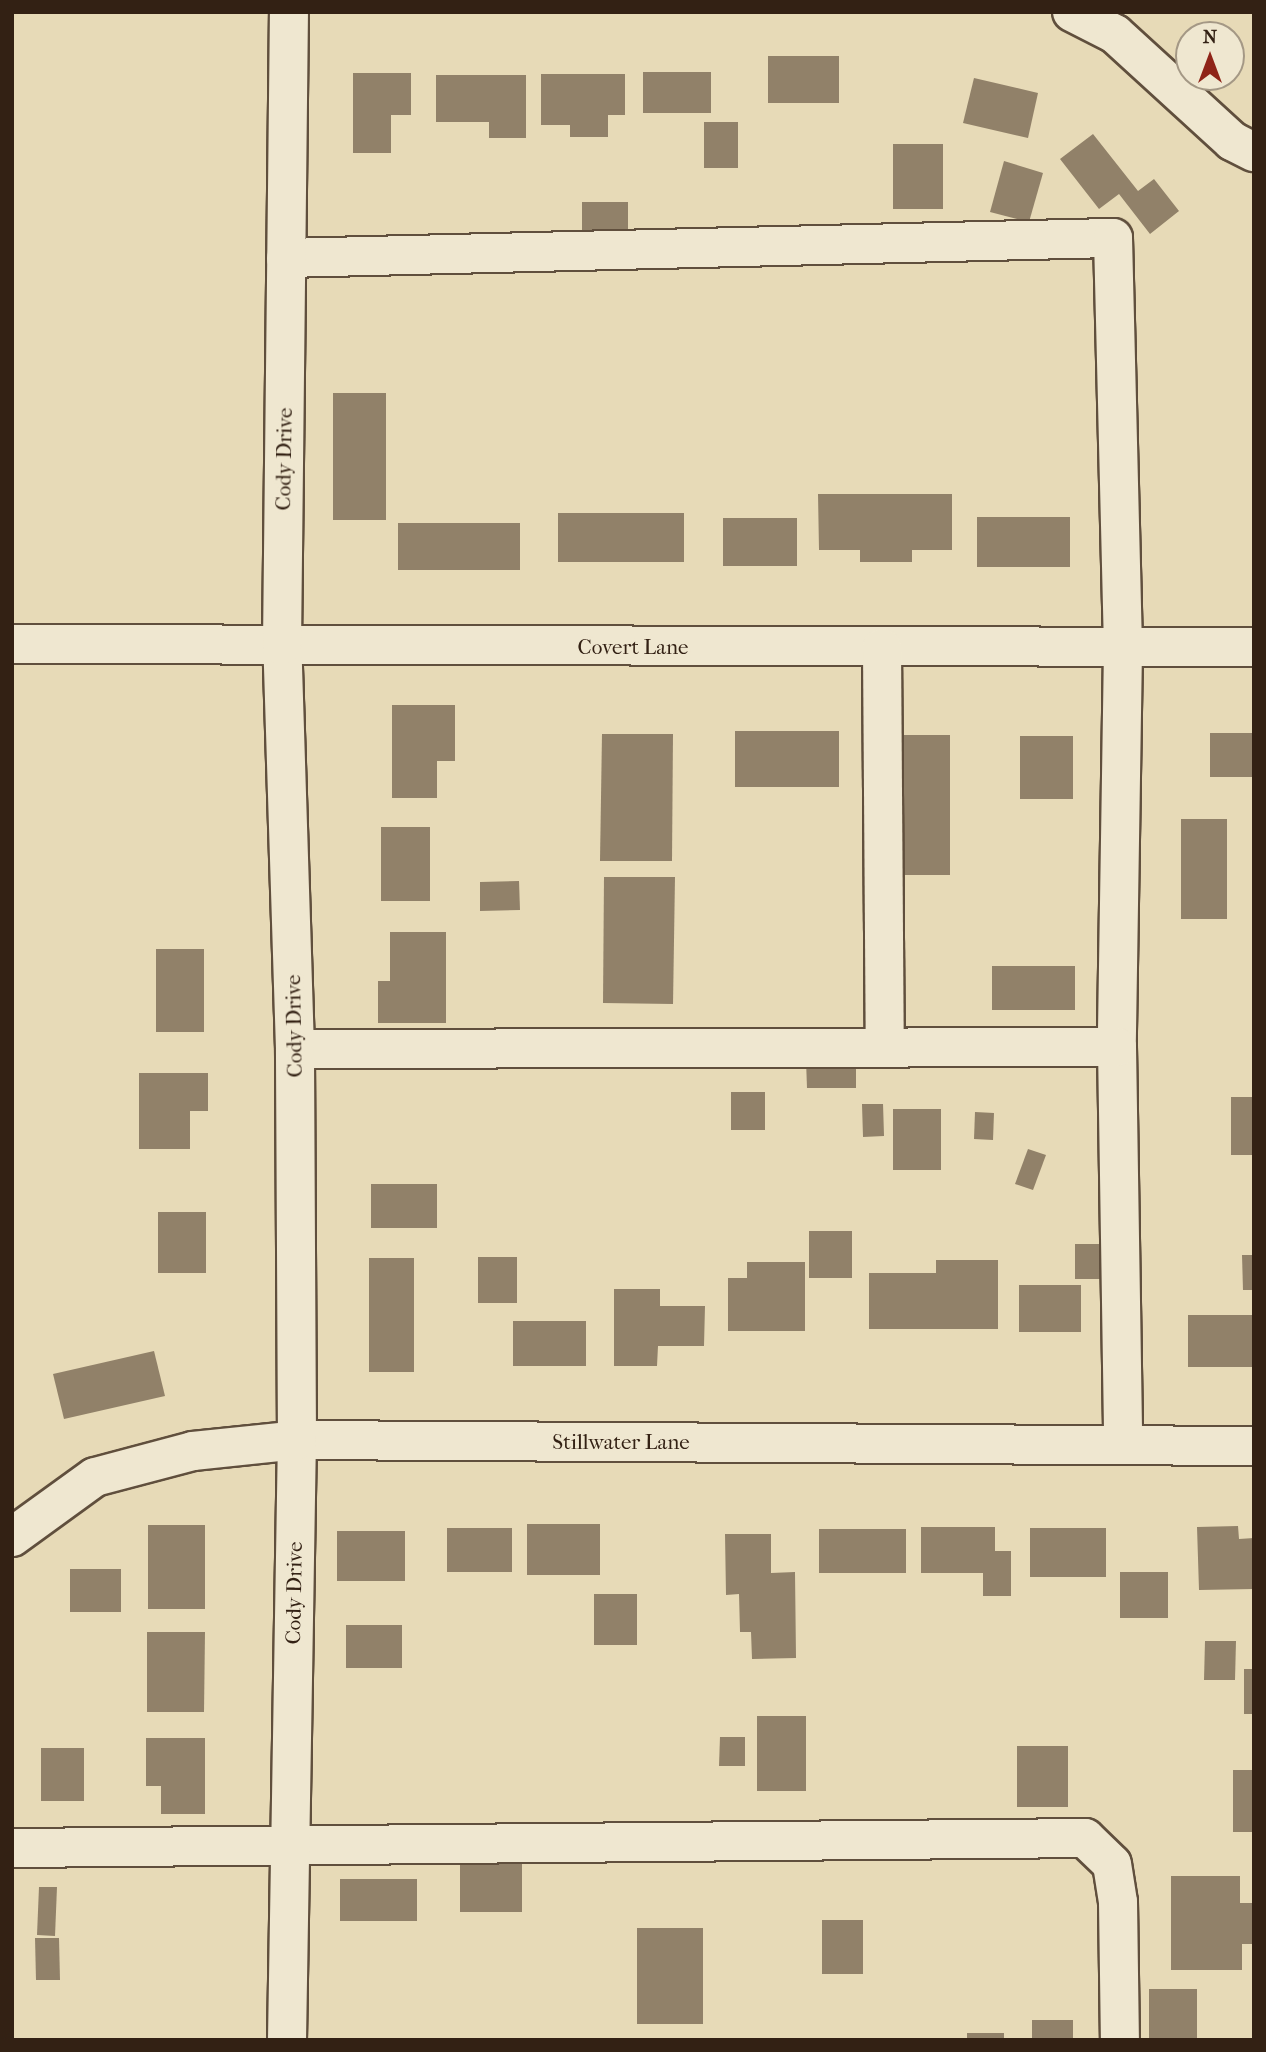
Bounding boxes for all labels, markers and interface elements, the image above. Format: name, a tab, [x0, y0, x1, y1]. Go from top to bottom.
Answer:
north arrow	[1175, 21, 1245, 91]
text: N	[1203, 26, 1217, 48]
street label: Cody Drive	[271, 407, 297, 511]
street label: Covert Lane	[578, 634, 688, 660]
street label: Cody Drive	[281, 974, 307, 1078]
street label: Stillwater Lane	[552, 1429, 690, 1455]
street label: Cody Drive	[281, 1541, 307, 1645]

